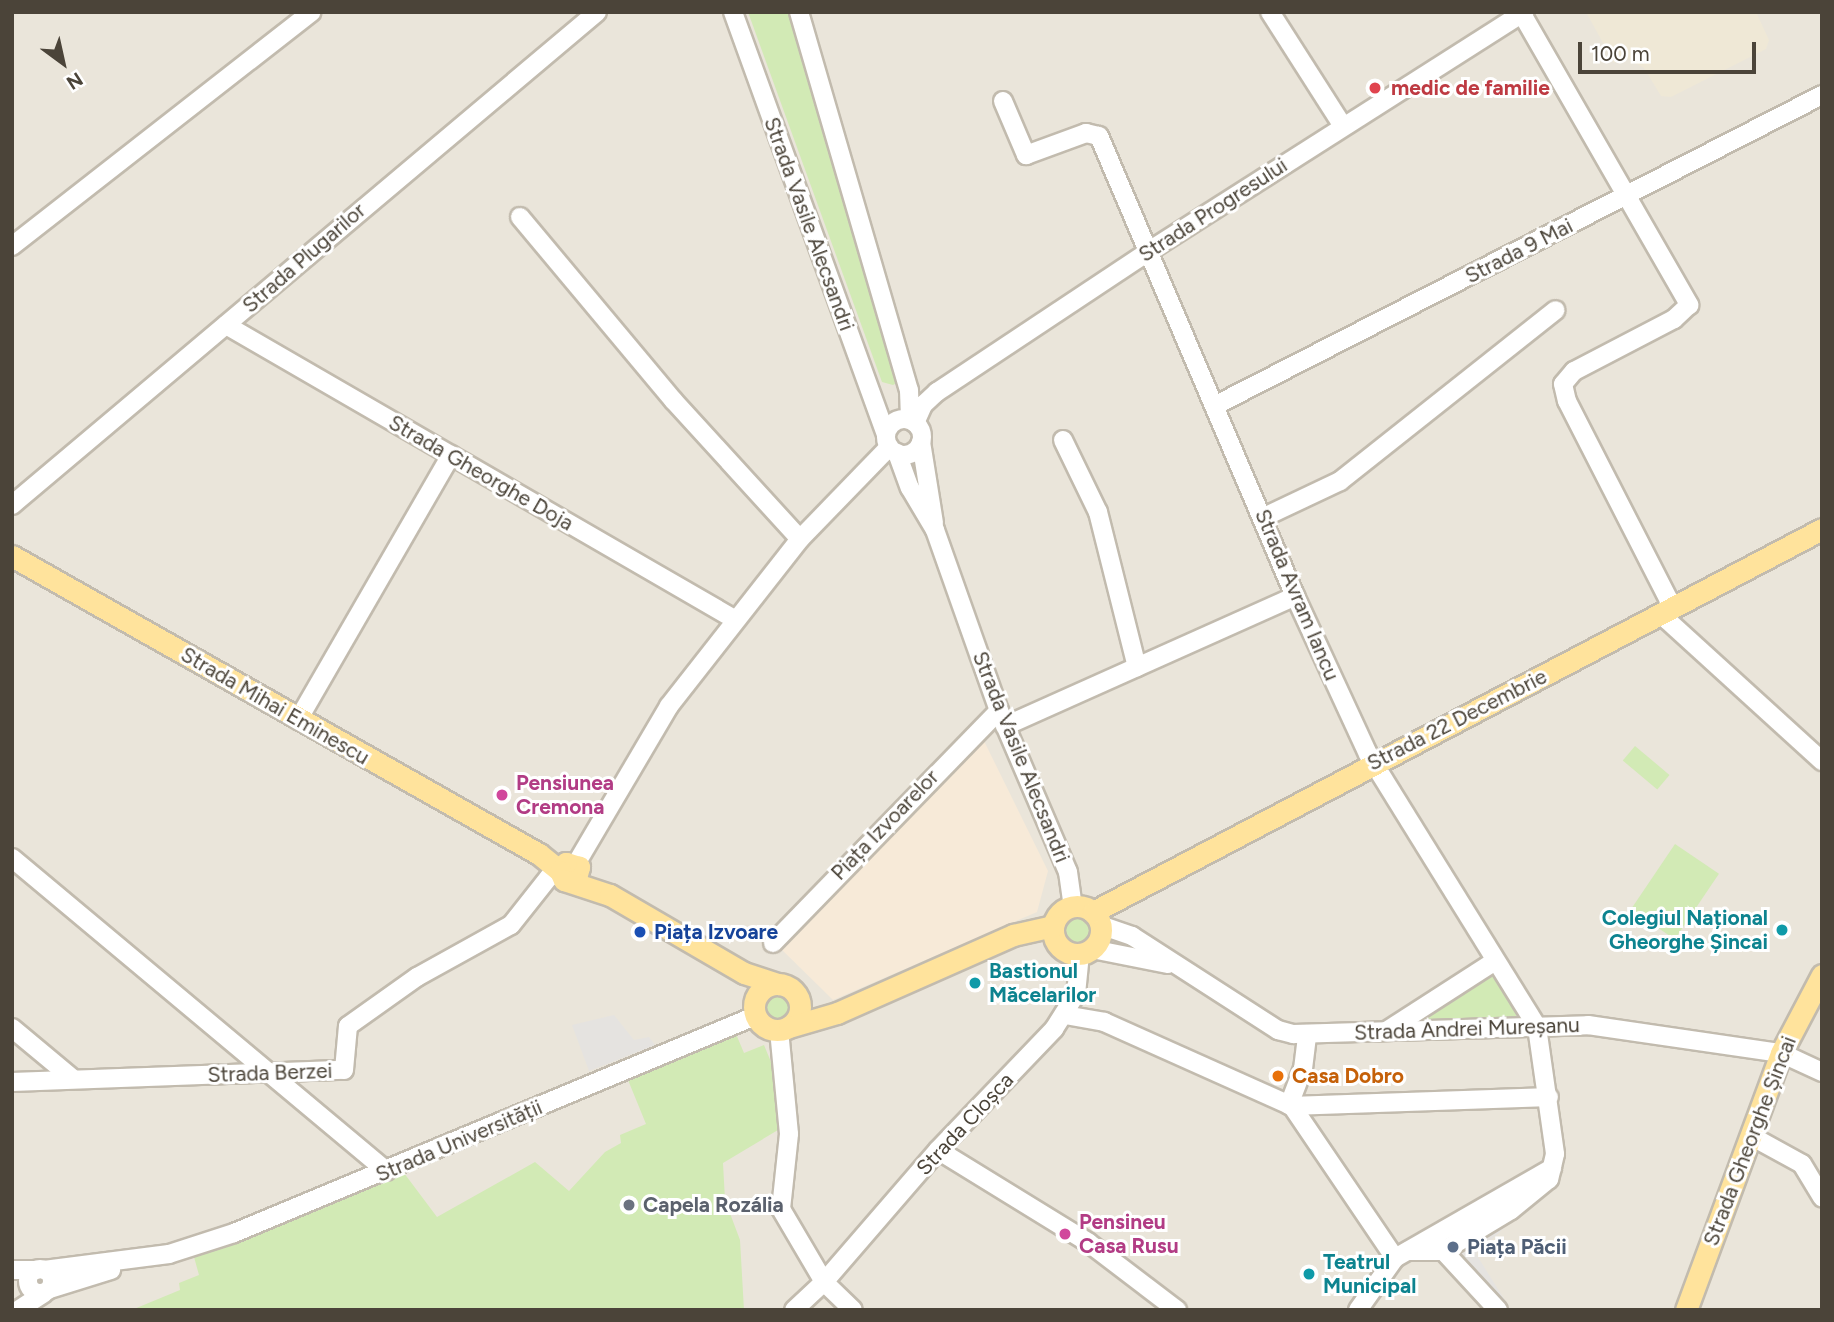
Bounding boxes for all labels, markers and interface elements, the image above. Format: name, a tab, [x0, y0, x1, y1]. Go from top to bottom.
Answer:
north arrow	[28, 28, 98, 98]
scale bar	[1582, 28, 1760, 72]
text: 100 m	[1591, 41, 1650, 66]
text: N	[62, 67, 87, 95]
place label: medic de familie	[1391, 75, 1550, 101]
marker: medic de familie	[1365, 78, 1385, 98]
street label: Strada Vasile Alecsandri	[759, 114, 859, 334]
street label: Strada Progresului	[1134, 153, 1292, 267]
street label: Strada Plugarilor	[238, 198, 370, 318]
street label: Strada 9 Mai	[1461, 213, 1577, 289]
street label: Strada Gheorghe Doja	[384, 410, 578, 536]
street label: Strada Avram Iancu	[1249, 505, 1345, 685]
street label: Strada Mihai Eminescu	[176, 642, 374, 770]
street label: Strada Vasile Alecsandri	[967, 648, 1075, 866]
street label: Strada 22 Decembrie	[1363, 664, 1551, 776]
street label: Piața Izvoarelor	[826, 765, 944, 885]
place label: Pensiunea Cremona	[516, 770, 614, 820]
marker: Pensiunea Cremona	[494, 787, 510, 803]
place label: Colegiul Național Gheorghe Șincai	[1602, 905, 1768, 955]
place label: Piața Izvoare	[654, 919, 778, 945]
marker: Colegiul Național Gheorghe Șincai	[1774, 922, 1790, 938]
marker: Piața Izvoare	[632, 924, 648, 940]
place label: Bastionul Măcelarilor	[989, 958, 1096, 1008]
marker: Bastionul Măcelarilor	[967, 975, 983, 991]
street label: Strada Andrei Mureșanu	[1354, 1012, 1580, 1046]
street label: Strada Gheorghe Șincai	[1698, 1033, 1802, 1249]
street label: Strada Berzei	[207, 1058, 333, 1088]
place label: Casa Dobro	[1292, 1063, 1404, 1089]
street label: Strada Cloșca	[911, 1068, 1019, 1180]
marker: Casa Dobro	[1270, 1068, 1286, 1084]
street label: Strada Universității	[372, 1095, 546, 1187]
place label: Capela Rozália	[643, 1192, 784, 1218]
marker: Capela Rozália	[621, 1197, 637, 1213]
place label: Pensineu Casa Rusu	[1079, 1209, 1179, 1259]
marker: Pensineu Casa Rusu	[1057, 1226, 1073, 1242]
place label: Piața Păcii	[1467, 1234, 1567, 1260]
marker: Piața Păcii	[1445, 1239, 1461, 1255]
place label: Teatrul Municipal	[1323, 1249, 1416, 1299]
marker: Teatrul Municipal	[1301, 1266, 1317, 1282]

